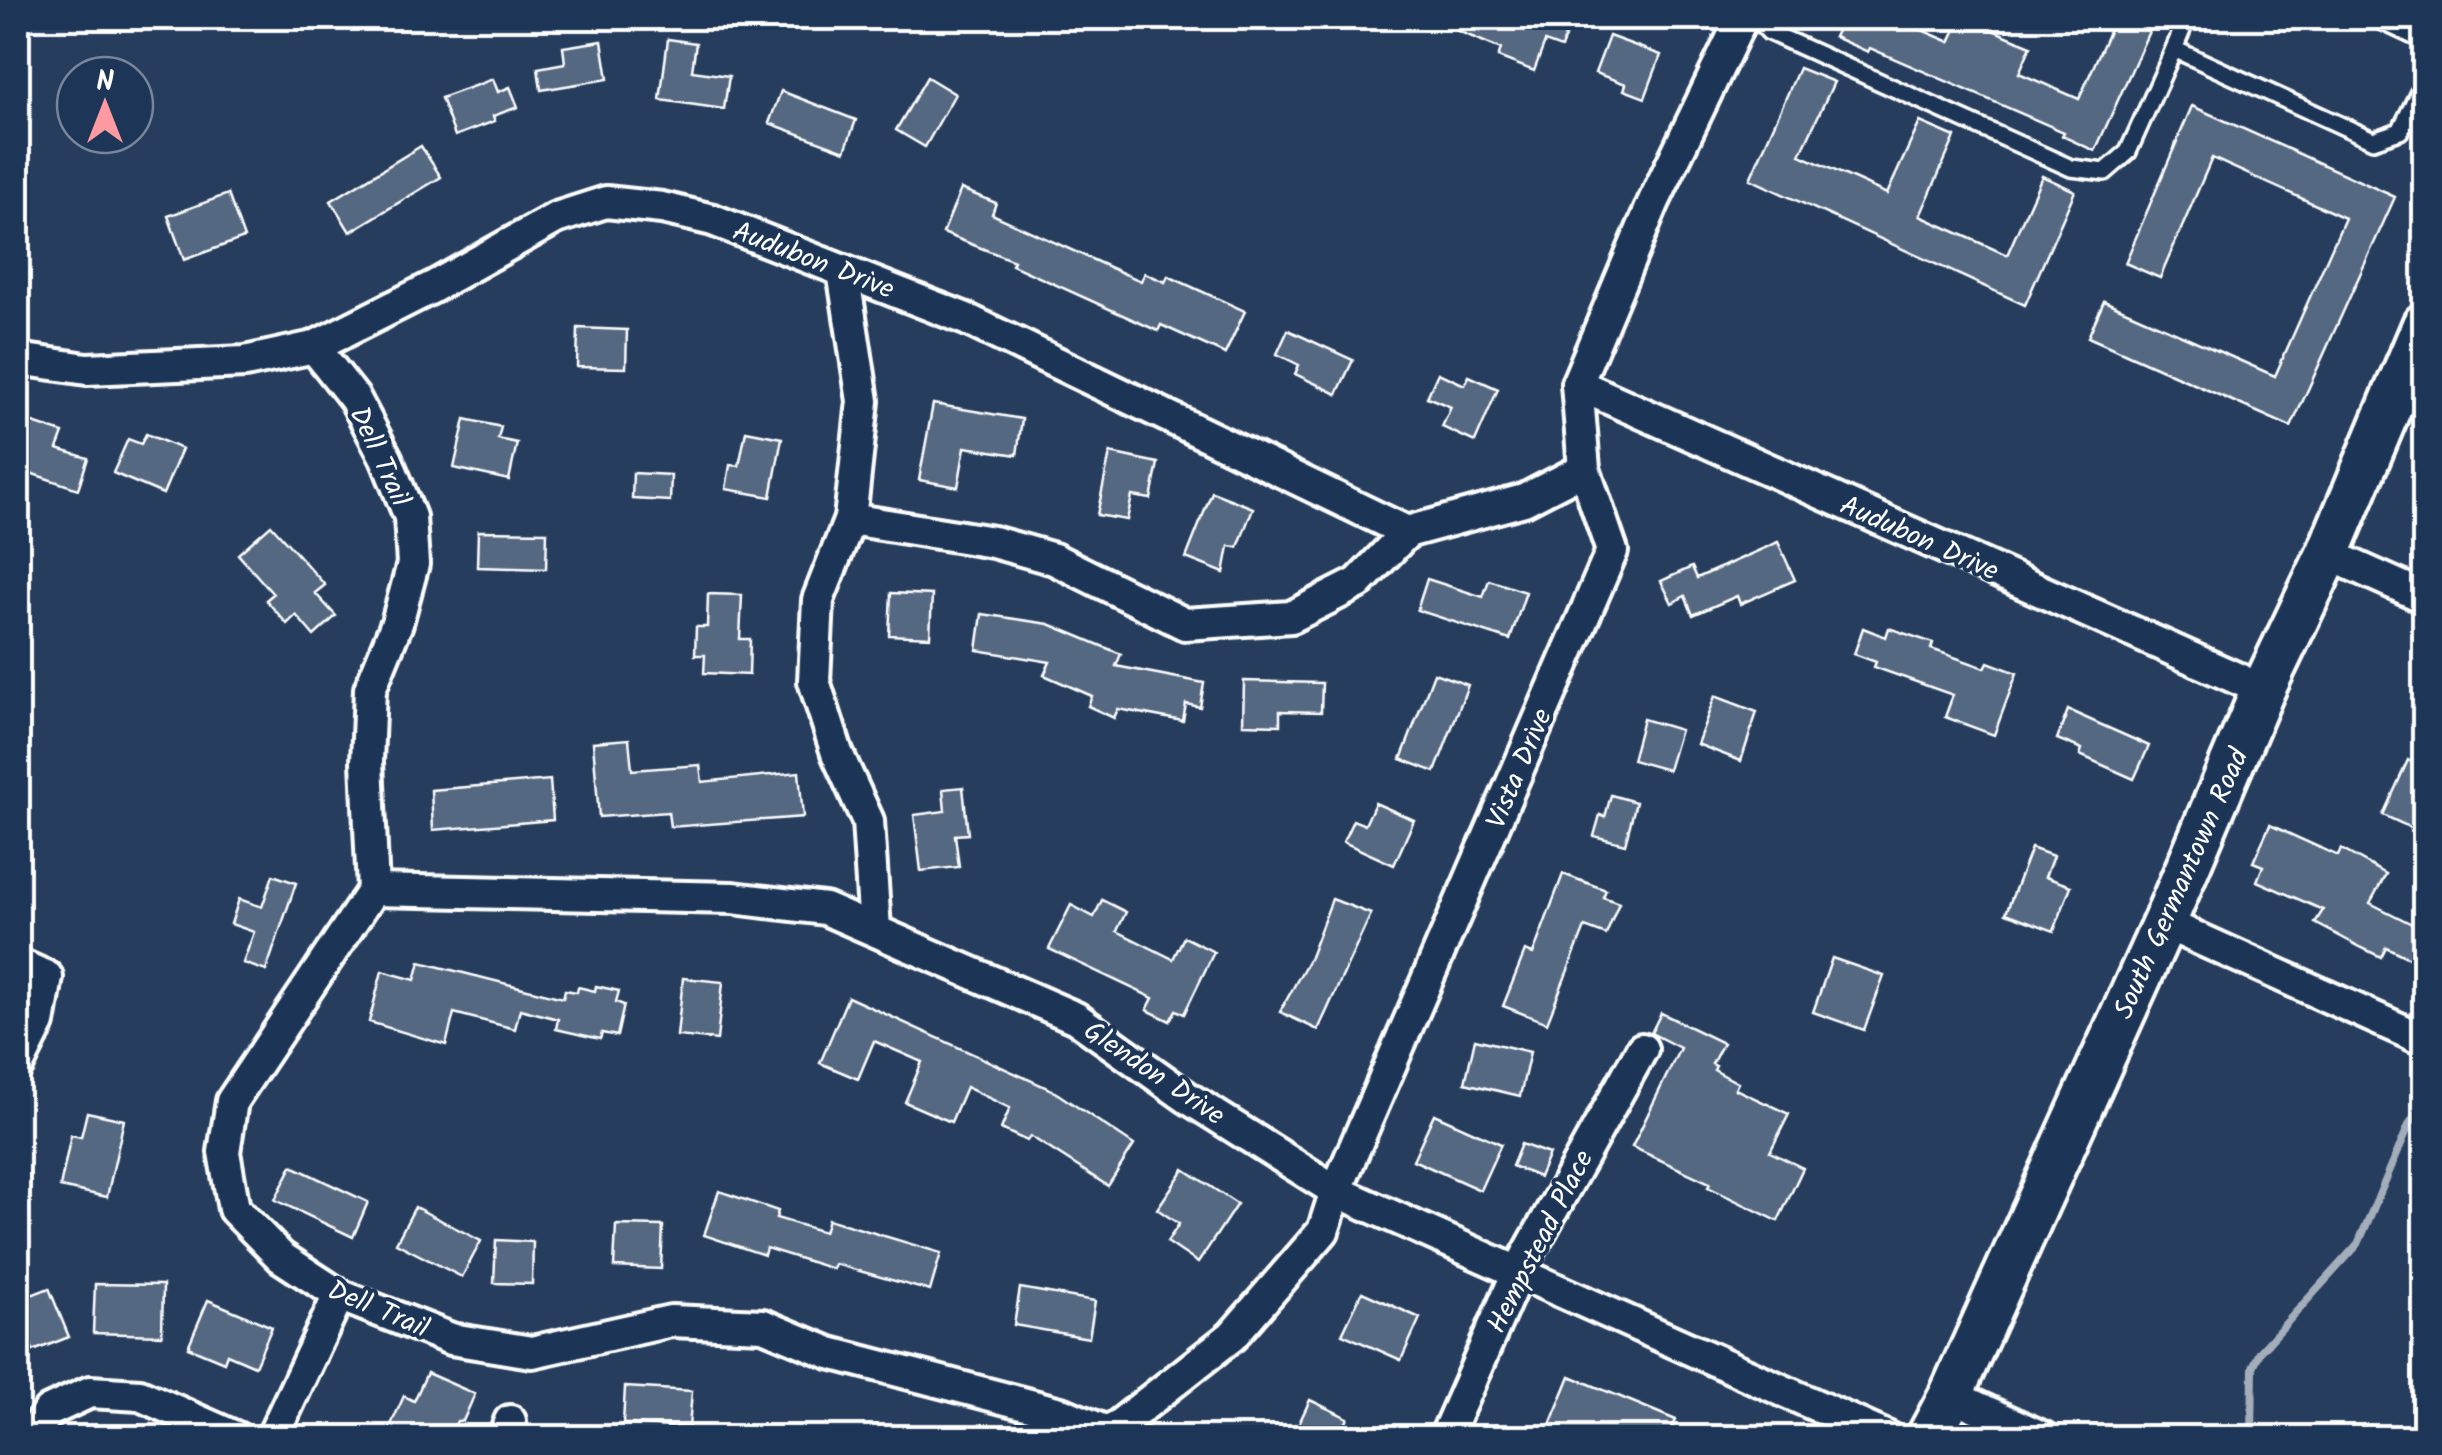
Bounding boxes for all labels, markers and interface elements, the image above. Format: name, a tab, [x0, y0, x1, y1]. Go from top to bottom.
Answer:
north arrow	[55, 55, 155, 155]
text: N	[96, 60, 114, 105]
street label: Audubon Drive	[726, 210, 901, 313]
street label: Dell Trail	[336, 399, 422, 515]
street label: Audubon Drive	[1832, 484, 2006, 595]
street label: Vista Drive	[1475, 701, 1566, 836]
street label: South Germantown Road	[2102, 741, 2263, 1027]
street label: Glendon Drive	[1074, 1010, 1234, 1138]
street label: Hempstead Place	[1476, 1142, 1607, 1342]
street label: Dell Trail	[320, 1269, 436, 1352]

